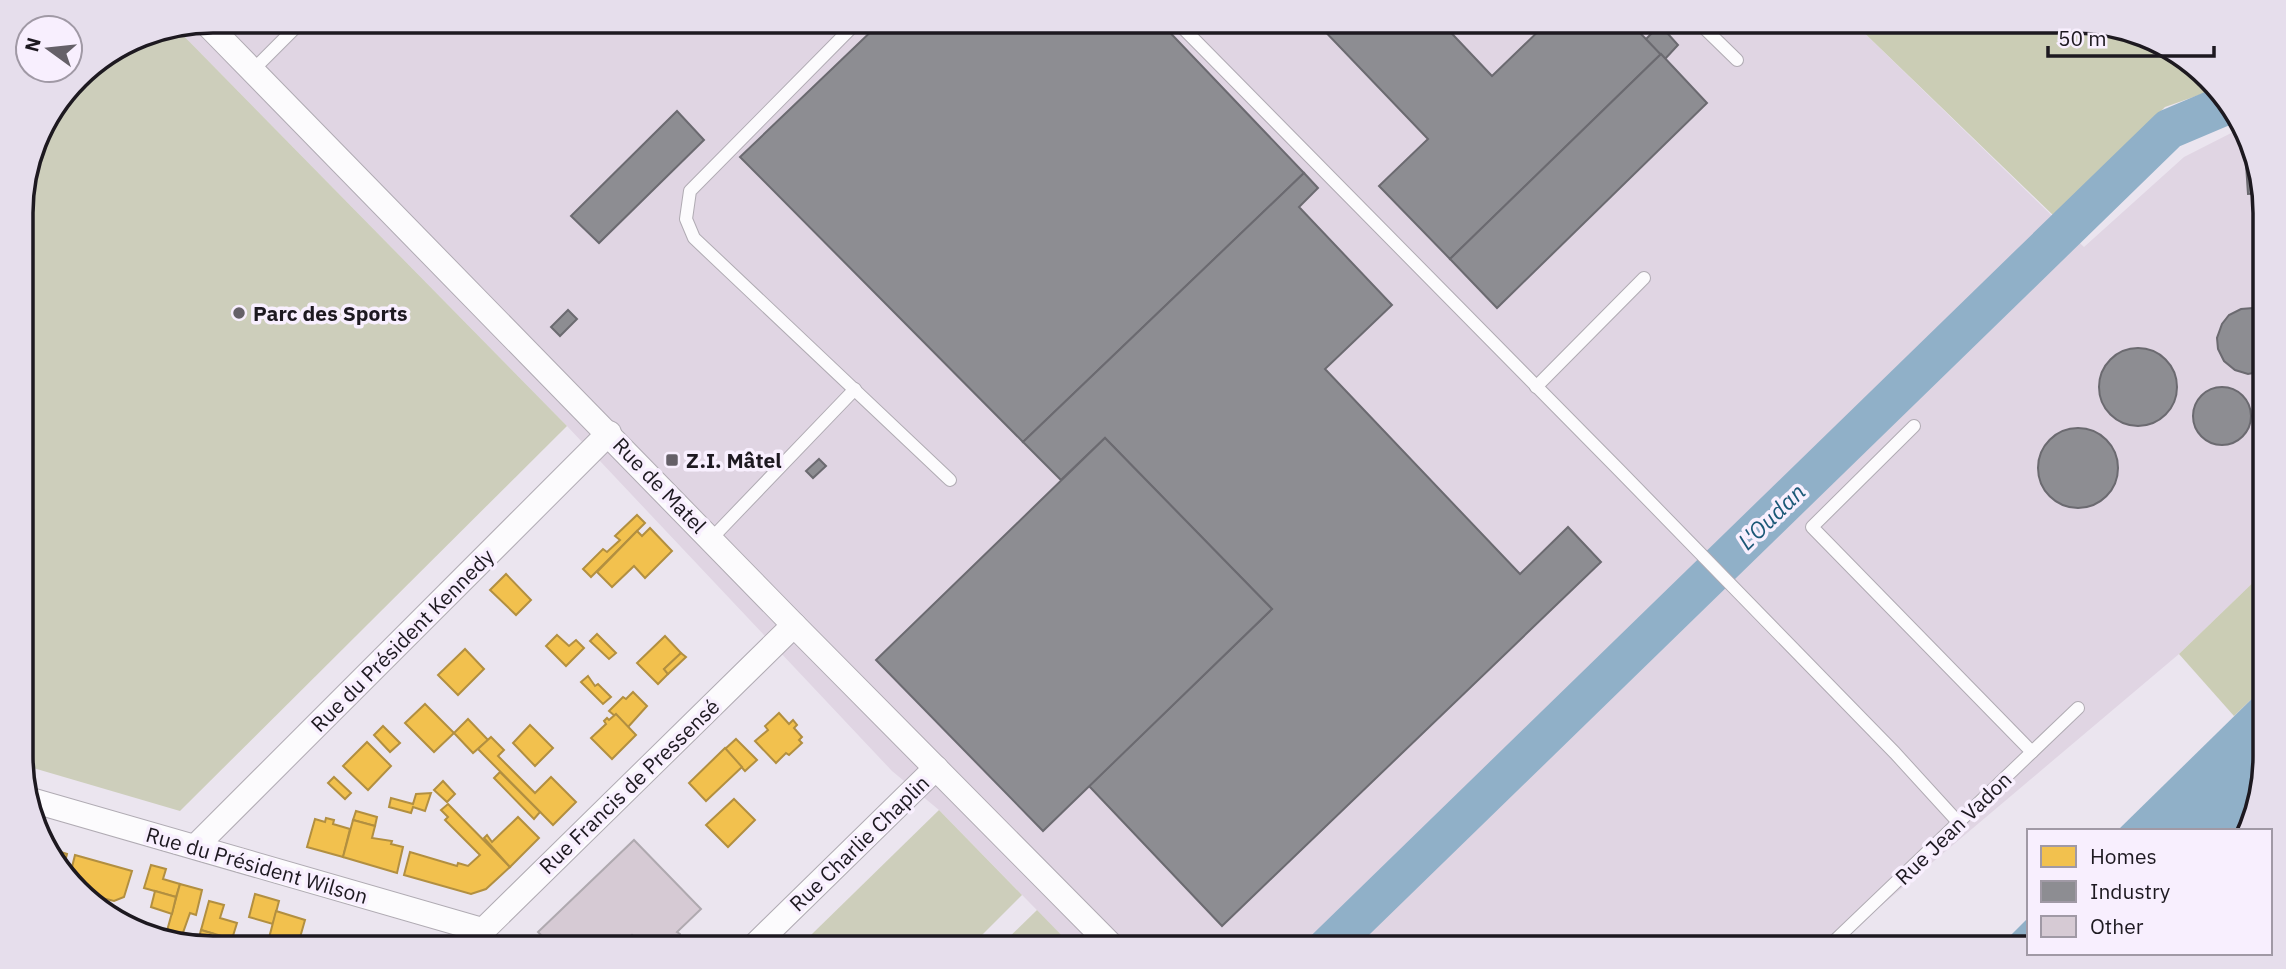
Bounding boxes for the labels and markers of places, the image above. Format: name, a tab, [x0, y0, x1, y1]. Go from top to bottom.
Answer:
place label: Parc des Sports	[253, 299, 408, 327]
marker: Parc des Sports	[231, 305, 247, 321]
place label: Z.I. Mâtel	[686, 446, 782, 474]
marker: Z.I. Mâtel	[664, 452, 680, 468]

